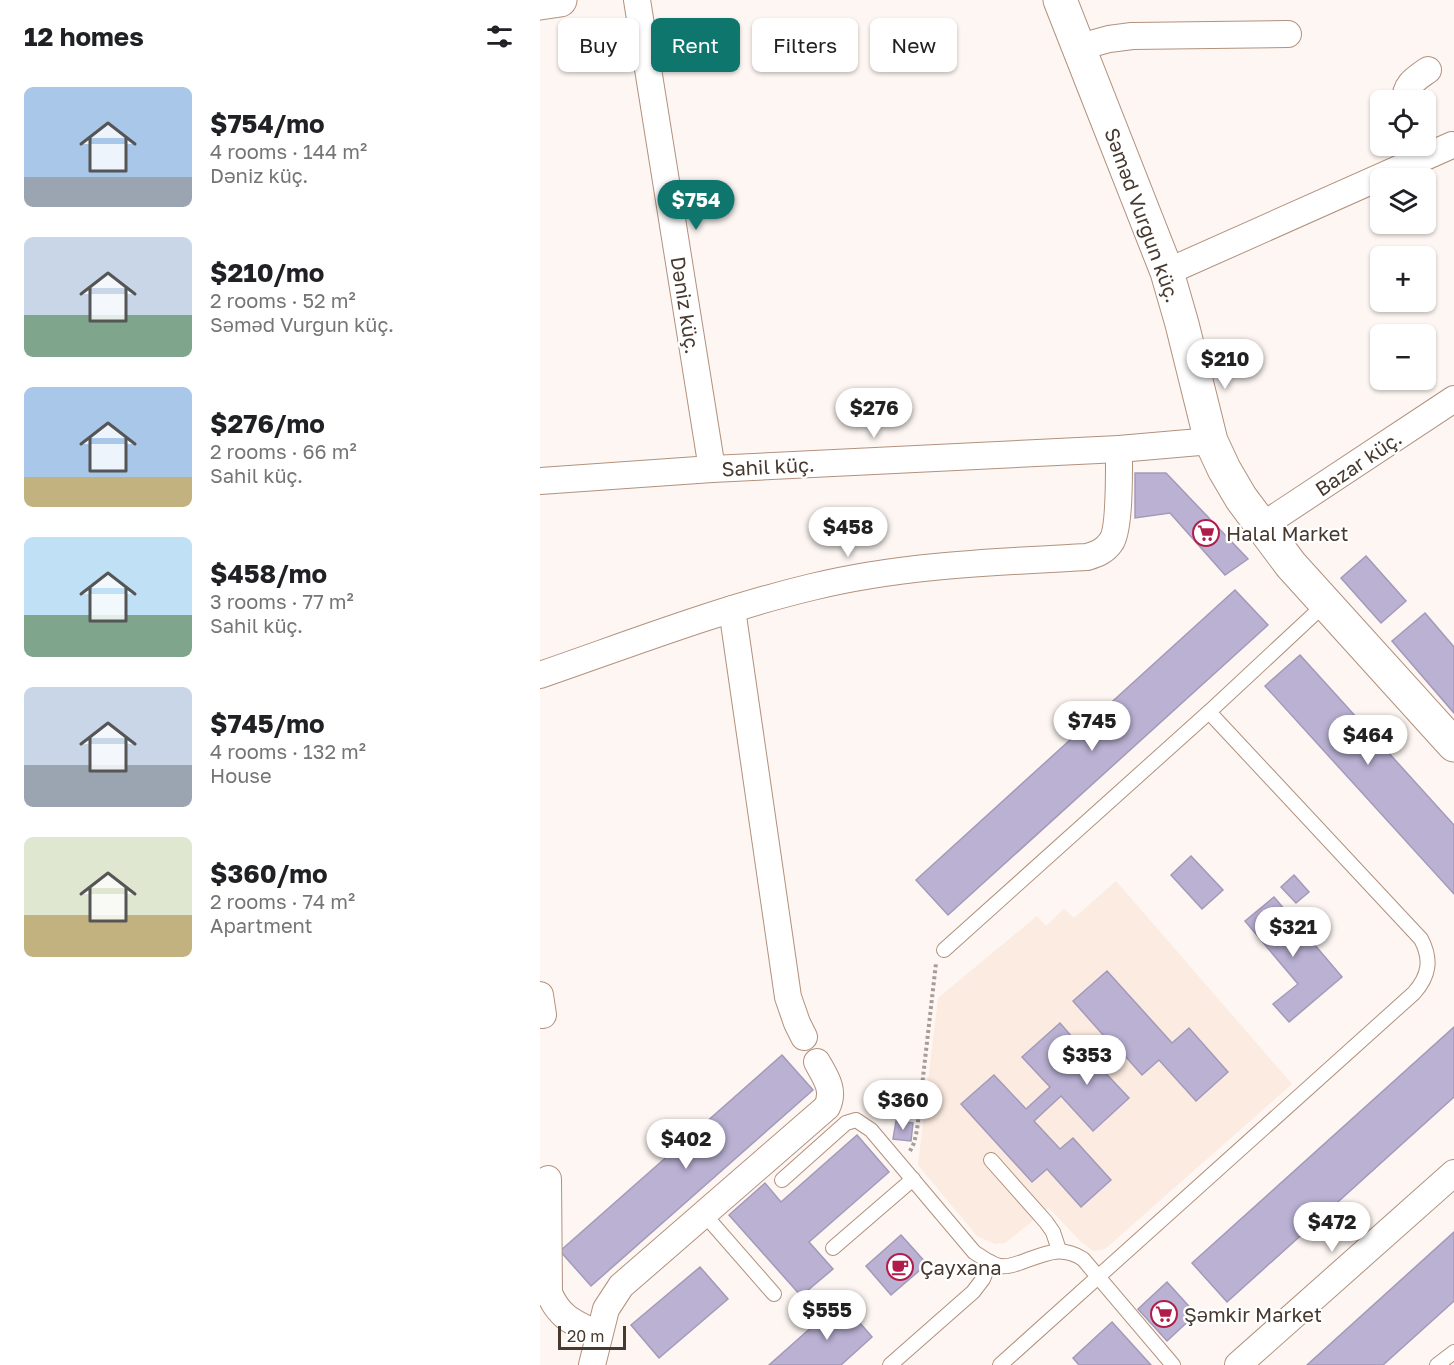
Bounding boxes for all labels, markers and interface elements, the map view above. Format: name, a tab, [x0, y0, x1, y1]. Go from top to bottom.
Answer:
chip: Buy	[558, 18, 639, 72]
chip: Rent	[651, 18, 740, 72]
chip: Filters	[752, 18, 858, 72]
chip: New	[870, 18, 957, 72]
icon: filters	[483, 20, 516, 53]
text: 12 homes	[24, 21, 144, 52]
map controls	[1370, 90, 1436, 390]
button: locate	[1370, 90, 1436, 156]
text: $754/mo	[210, 108, 325, 139]
icon: home	[72, 111, 144, 183]
street label: Səməd Vurğun küç.	[1100, 124, 1186, 306]
text: 4 rooms · 144 m²	[210, 139, 367, 163]
text: Dәniz küç.	[210, 163, 308, 187]
button: layers	[1370, 168, 1436, 234]
pin: $754	[660, 180, 732, 231]
text: $754	[672, 187, 721, 211]
button: +	[1370, 246, 1436, 312]
street label: Dәniz küç.	[666, 255, 706, 355]
text: $210/mo	[210, 257, 324, 288]
icon: home	[72, 261, 144, 333]
text: 2 rooms · 52 m²	[210, 288, 356, 312]
text: Səməd Vurğun küç.	[210, 312, 394, 336]
button: −	[1370, 324, 1436, 390]
pin: $210	[1189, 339, 1261, 390]
text: $210	[1201, 346, 1249, 370]
pin: $276	[838, 388, 910, 439]
text: $276	[849, 395, 899, 419]
text: $276/mo	[210, 408, 325, 439]
icon: home	[72, 411, 144, 483]
street label: Bazar küç.	[1310, 425, 1406, 501]
text: 2 rooms · 66 m²	[210, 439, 357, 463]
street label: Sahil küç.	[721, 452, 815, 480]
text: Sahil küç.	[210, 463, 303, 487]
pin: $458	[812, 507, 884, 558]
text: $458	[823, 514, 873, 538]
supermarket icon: Halal Market	[1191, 518, 1221, 548]
place label: Halal Market	[1226, 521, 1348, 545]
text: $458/mo	[210, 558, 327, 589]
icon: home	[72, 561, 144, 633]
text: 3 rooms · 77 m²	[210, 589, 354, 613]
text: Sahil küç.	[210, 613, 303, 637]
pin: $745	[1056, 701, 1128, 752]
text: $745/mo	[210, 708, 325, 739]
text: $745	[1068, 708, 1117, 732]
icon: home	[72, 711, 144, 783]
pin: $464	[1332, 715, 1404, 766]
text: $464	[1342, 722, 1394, 746]
text: 4 rooms · 132 m²	[210, 739, 366, 763]
text: House	[210, 763, 272, 787]
text: $360/mo	[210, 858, 328, 889]
icon: home	[72, 861, 144, 933]
text: 2 rooms · 74 m²	[210, 889, 355, 913]
pin: $321	[1257, 907, 1329, 958]
text: Apartment	[210, 913, 313, 937]
text: $321	[1269, 914, 1317, 938]
pin: $353	[1051, 1035, 1123, 1086]
text: $353	[1062, 1042, 1112, 1066]
pin: $360	[867, 1080, 939, 1131]
text: $360	[877, 1087, 929, 1111]
pin: $402	[650, 1119, 722, 1170]
text: $402	[660, 1126, 712, 1150]
pin: $472	[1296, 1202, 1368, 1253]
text: $472	[1308, 1209, 1357, 1233]
cafe icon: Çayxana	[885, 1252, 915, 1282]
place label: Çayxana	[920, 1255, 1002, 1279]
pin: $555	[791, 1290, 863, 1341]
text: $555	[802, 1297, 852, 1321]
supermarket icon: Şəmkir Market	[1149, 1299, 1179, 1329]
place label: Şəmkir Market	[1184, 1302, 1322, 1326]
scale bar	[558, 1323, 626, 1350]
text: 20 m	[567, 1326, 604, 1346]

